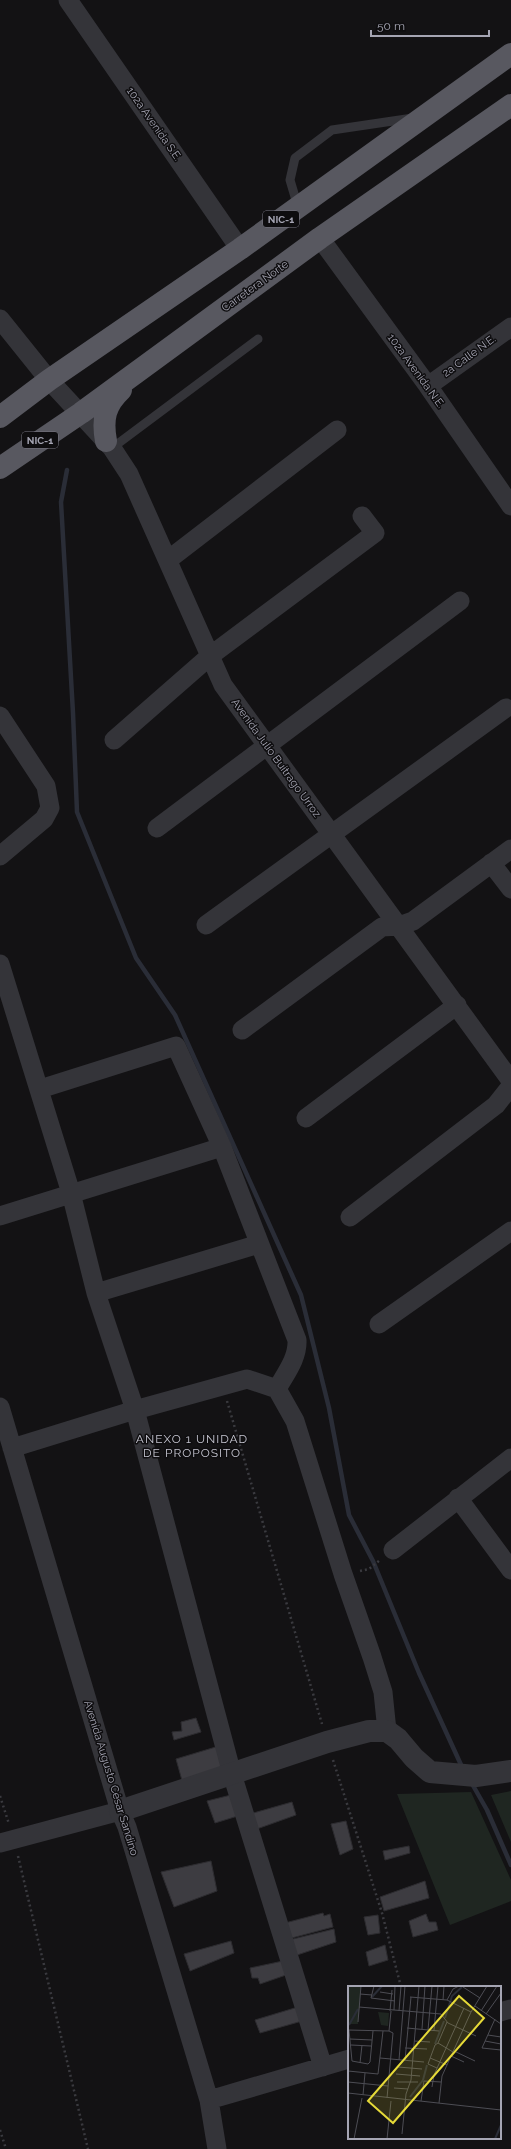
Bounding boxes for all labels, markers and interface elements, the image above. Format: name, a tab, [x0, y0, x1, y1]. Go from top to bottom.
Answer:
scale bar	[371, 12, 489, 38]
text: 50 m	[377, 19, 405, 33]
street label: 102a Avenida S.E.	[124, 85, 184, 163]
road number: NIC-1	[263, 211, 299, 227]
street label: Carretera Norte	[219, 257, 291, 314]
street label: 102a Avenida N.E.	[385, 331, 447, 411]
street label: 2a Calle N.E.	[440, 332, 498, 380]
road number: NIC-1	[22, 432, 58, 448]
street label: Avenida Julio Buitrago Urroz	[229, 696, 324, 820]
district label: ANEXO 1 UNIDAD DE PROPOSITO	[136, 1432, 248, 1460]
street label: Avenida Augusto César Sandino	[81, 1699, 141, 1858]
inset map	[348, 1986, 501, 2139]

